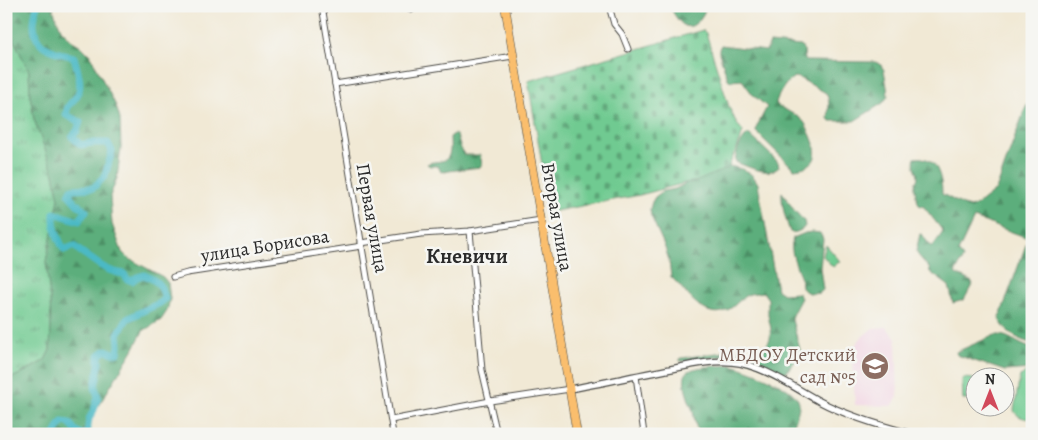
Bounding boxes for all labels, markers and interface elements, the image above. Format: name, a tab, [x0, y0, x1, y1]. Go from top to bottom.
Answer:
street label: Первая улица	[350, 161, 394, 275]
street label: Вторая улица	[535, 161, 579, 273]
street label: улица Борисова	[198, 223, 331, 269]
district label: Кневичи	[426, 242, 508, 270]
place label: МБДОУ Детский сад №5	[719, 342, 856, 390]
school or university icon: МБДОУ Детский сад №5	[860, 351, 890, 381]
north arrow	[966, 368, 1016, 418]
text: N	[985, 370, 995, 389]

